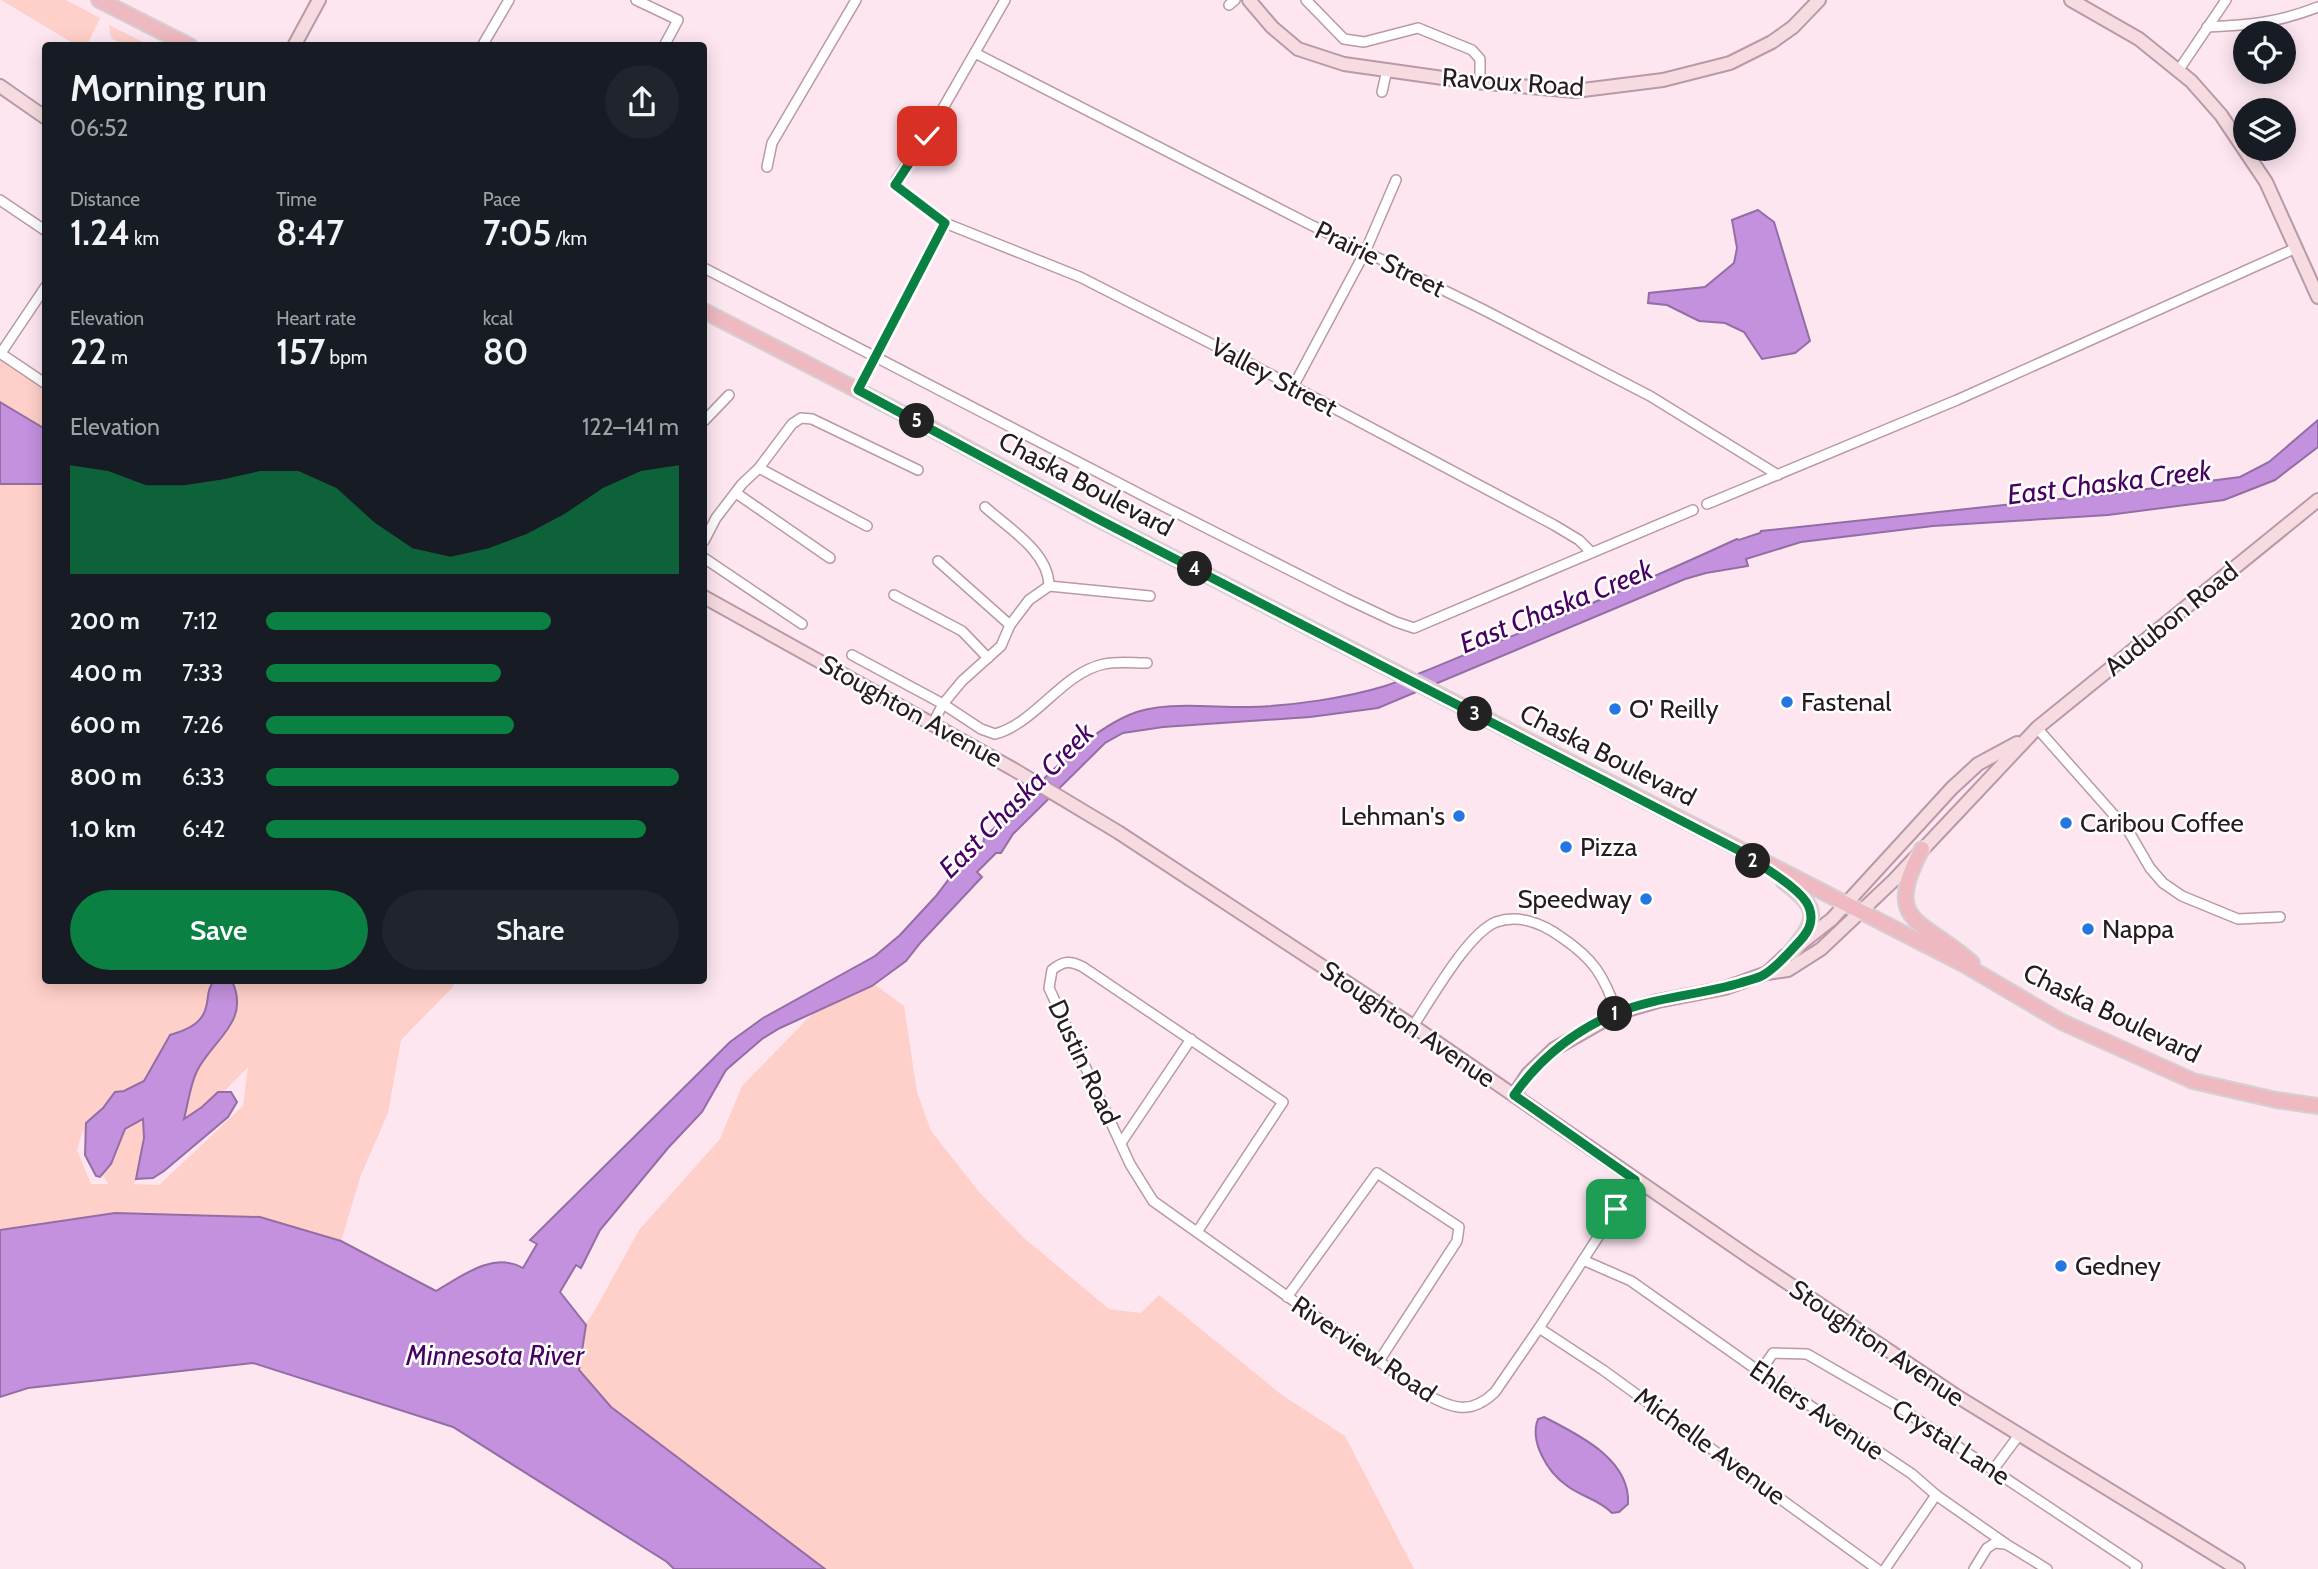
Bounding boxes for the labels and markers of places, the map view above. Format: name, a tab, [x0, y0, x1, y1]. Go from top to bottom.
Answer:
pin	[897, 106, 957, 166]
pin: 5	[900, 404, 934, 438]
pin: 4	[1178, 552, 1212, 586]
place label: Fastenal	[1801, 686, 1891, 718]
place label: O' Reilly	[1629, 693, 1719, 725]
marker: Fastenal	[1779, 694, 1795, 710]
pin: 3	[1458, 696, 1492, 732]
marker: O' Reilly	[1607, 701, 1623, 717]
place label: Lehman's	[1341, 800, 1445, 832]
place label: Caribou Coffee	[2080, 807, 2244, 839]
marker: Lehman's	[1451, 808, 1467, 824]
marker: Caribou Coffee	[2058, 815, 2074, 831]
place label: Pizza	[1580, 831, 1638, 863]
marker: Pizza	[1558, 839, 1574, 855]
pin: 2	[1736, 844, 1770, 878]
place label: Speedway	[1518, 883, 1632, 915]
marker: Speedway	[1638, 891, 1654, 907]
place label: Nappa	[2102, 913, 2174, 945]
marker: Nappa	[2080, 921, 2096, 937]
pin: 1	[1598, 996, 1632, 1032]
pin	[1586, 1179, 1646, 1239]
place label: Gedney	[2075, 1250, 2161, 1282]
marker: Gedney	[2053, 1258, 2069, 1274]

